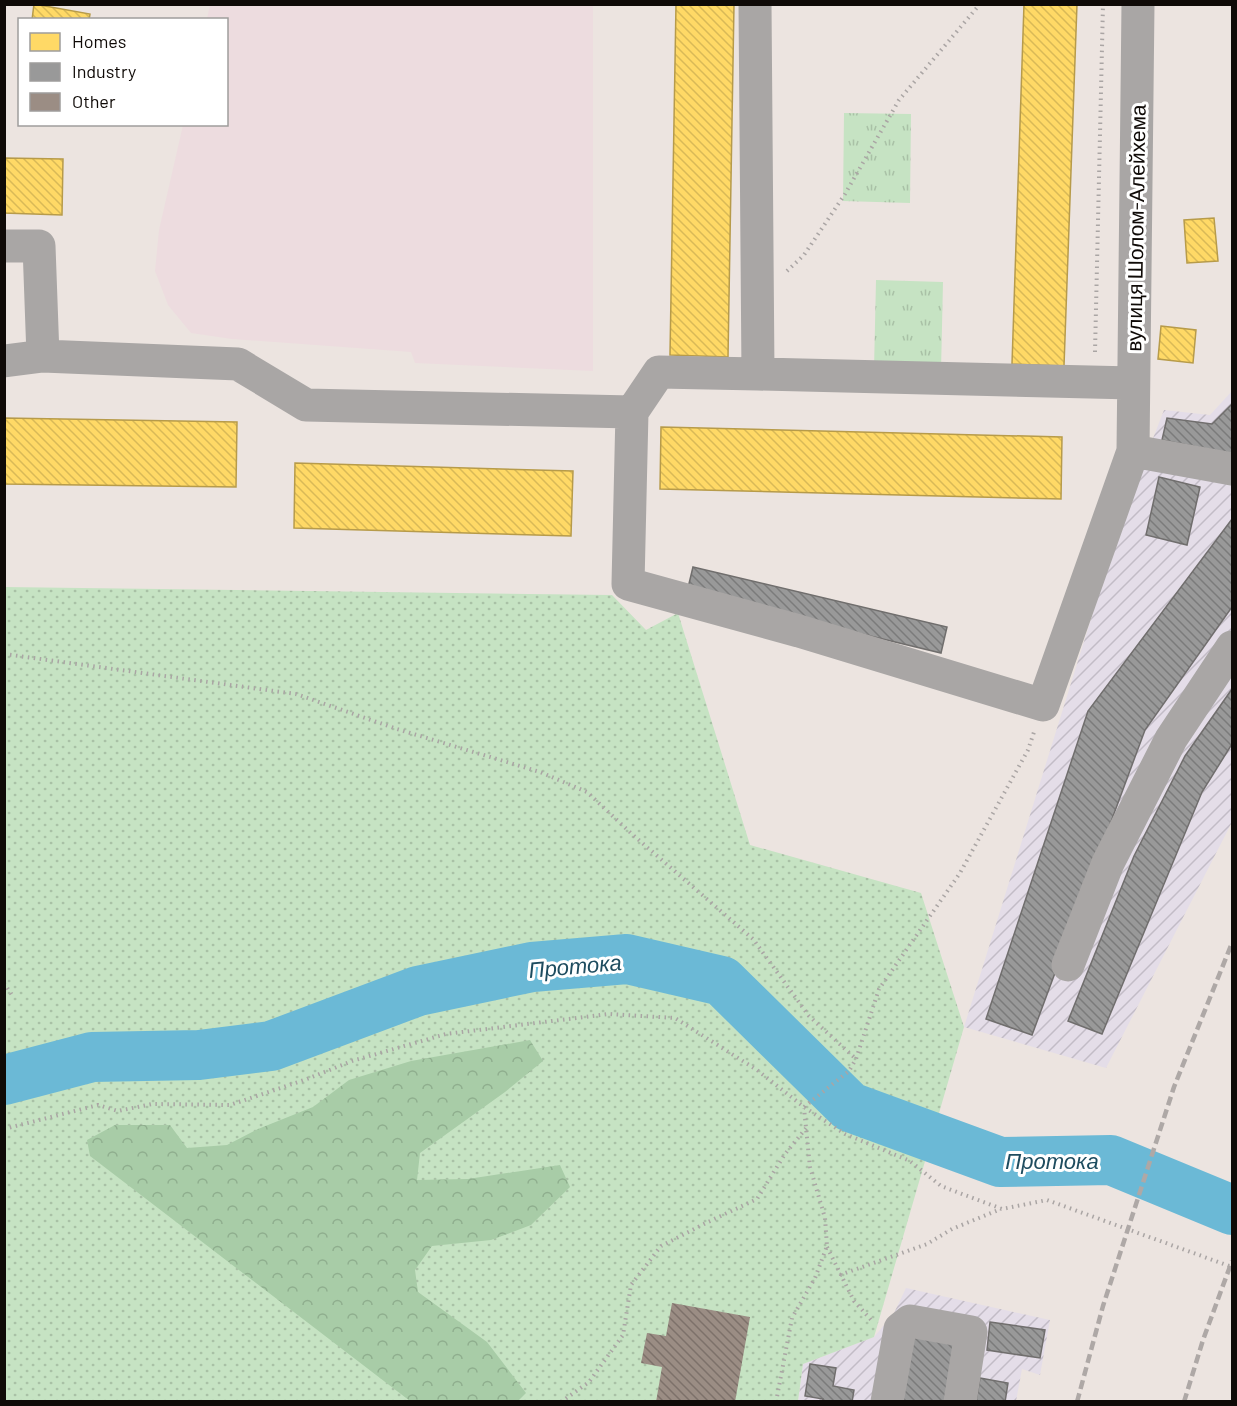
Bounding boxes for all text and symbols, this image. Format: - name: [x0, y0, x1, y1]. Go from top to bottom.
- legend: [18, 18, 228, 126]
- text: Homes: [72, 30, 126, 52]
- text: Industry: [72, 60, 136, 82]
- text: Other: [72, 90, 116, 112]
- street label: вулиця Шолом-Алейхема: [1120, 104, 1150, 352]
- water label: Протока: [527, 948, 623, 983]
- water label: Протока: [1005, 1147, 1099, 1174]

